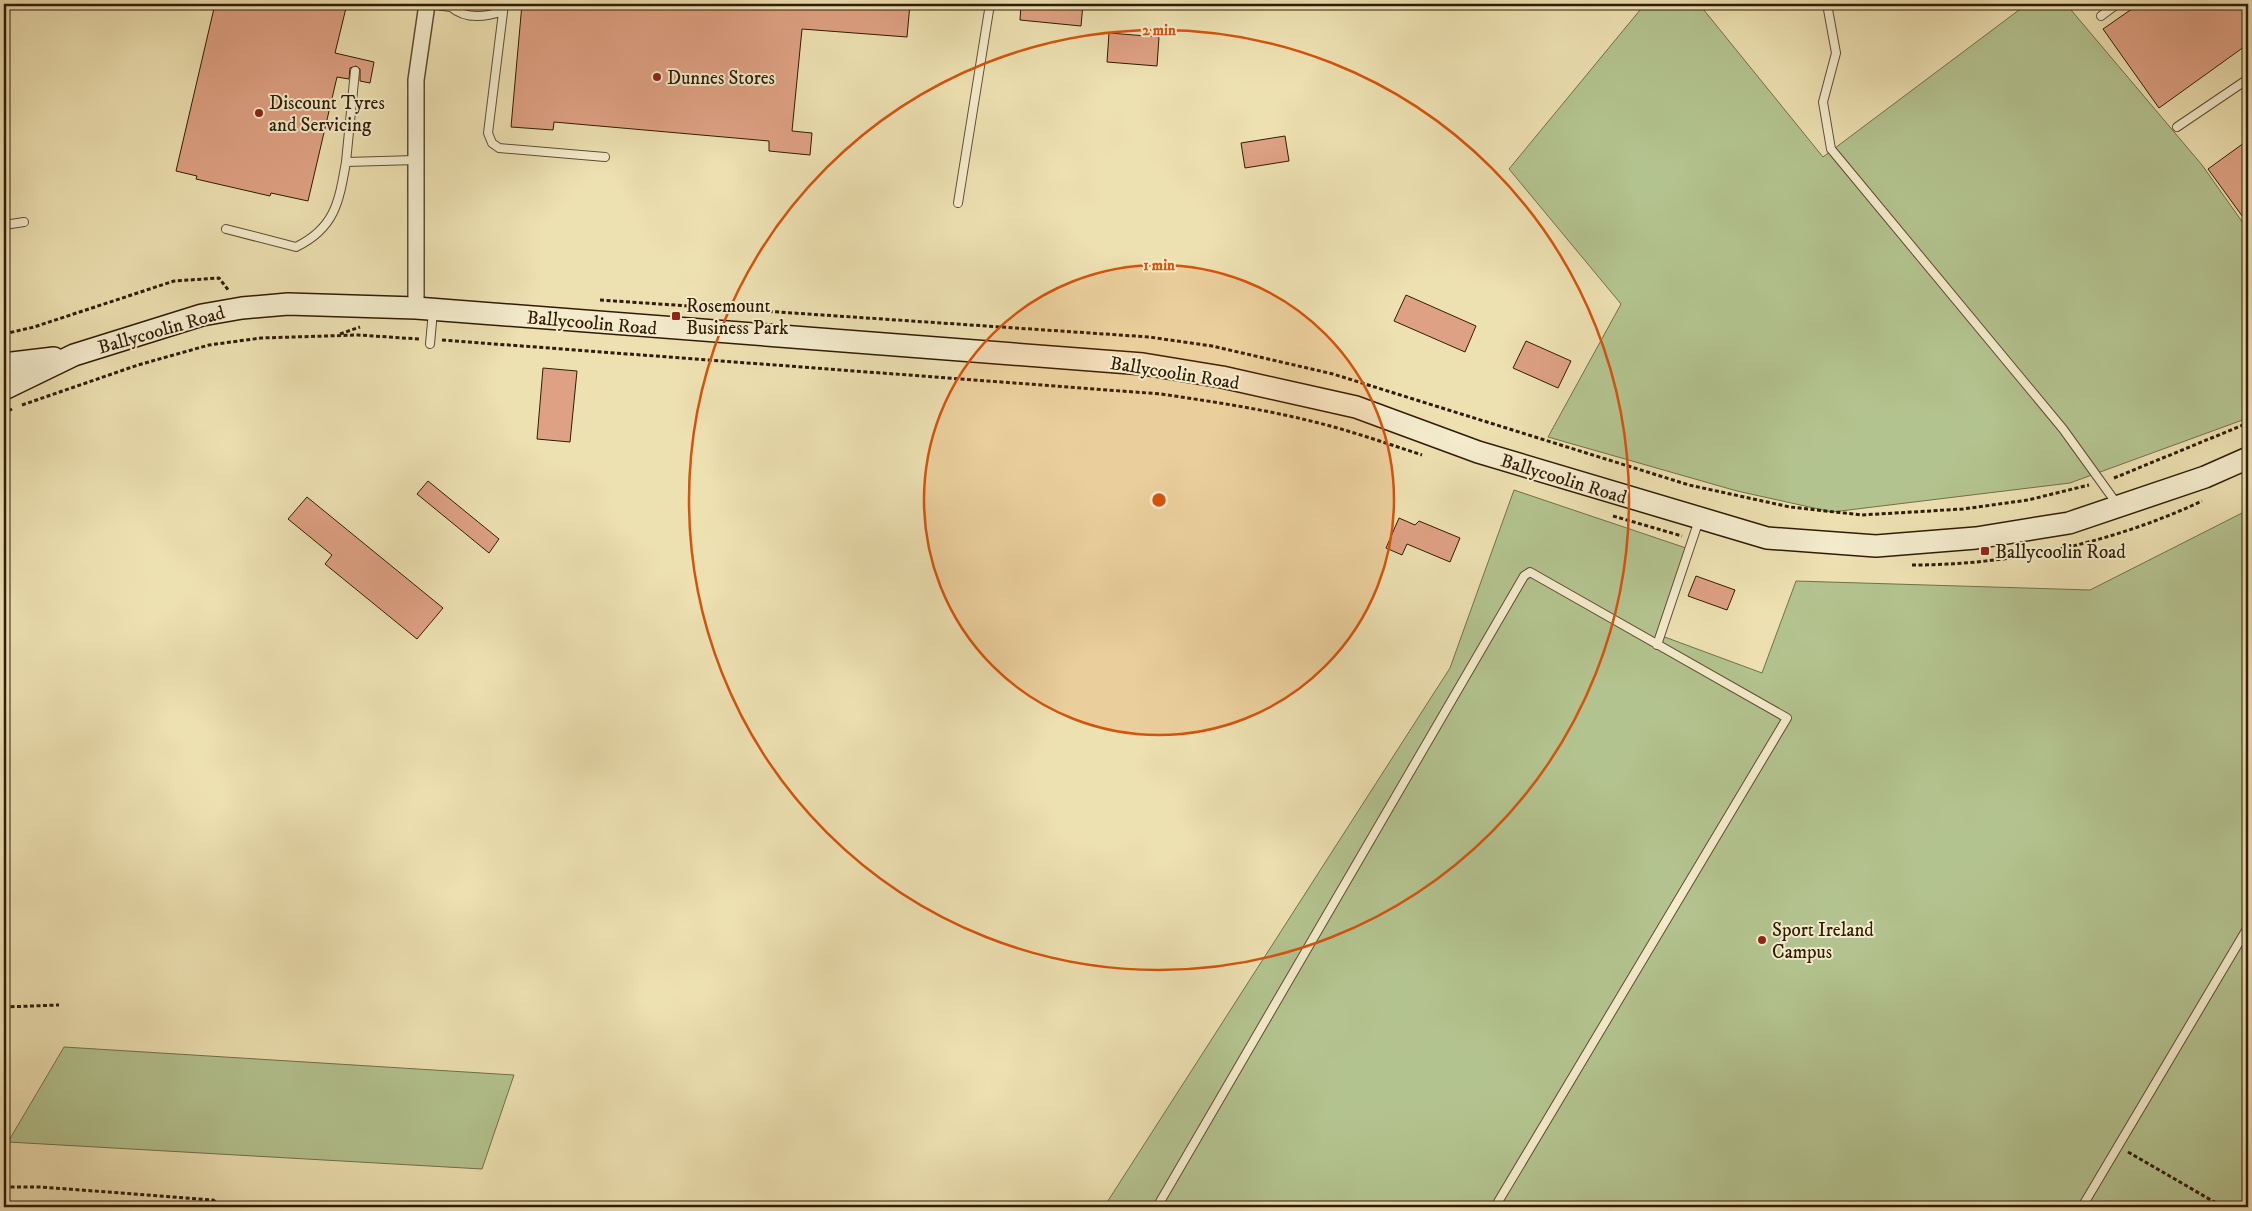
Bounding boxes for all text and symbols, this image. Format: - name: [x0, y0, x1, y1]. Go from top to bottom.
- text: 2 min: [1142, 21, 1176, 40]
- place label: Dunnes Stores: [667, 67, 775, 90]
- marker: Dunnes Stores: [651, 71, 663, 83]
- place label: Discount Tyres and Servicing: [269, 92, 385, 137]
- marker: Discount Tyres and Servicing: [253, 107, 265, 119]
- text: 1 min: [1143, 256, 1175, 275]
- place label: Rosemount Business Park: [686, 295, 789, 340]
- street label: Ballycoolin Road: [95, 301, 228, 360]
- street label: Ballycoolin Road: [526, 306, 658, 341]
- marker: Rosemount Business Park: [670, 310, 682, 322]
- street label: Ballycoolin Road: [1108, 352, 1242, 395]
- street label: Ballycoolin Road: [1498, 449, 1630, 510]
- centre of rings: [1150, 491, 1168, 509]
- place label: Ballycoolin Road: [1995, 541, 2126, 564]
- marker: Ballycoolin Road: [1979, 545, 1991, 557]
- place label: Sport Ireland Campus: [1772, 919, 1874, 964]
- marker: Sport Ireland Campus: [1756, 934, 1768, 946]

